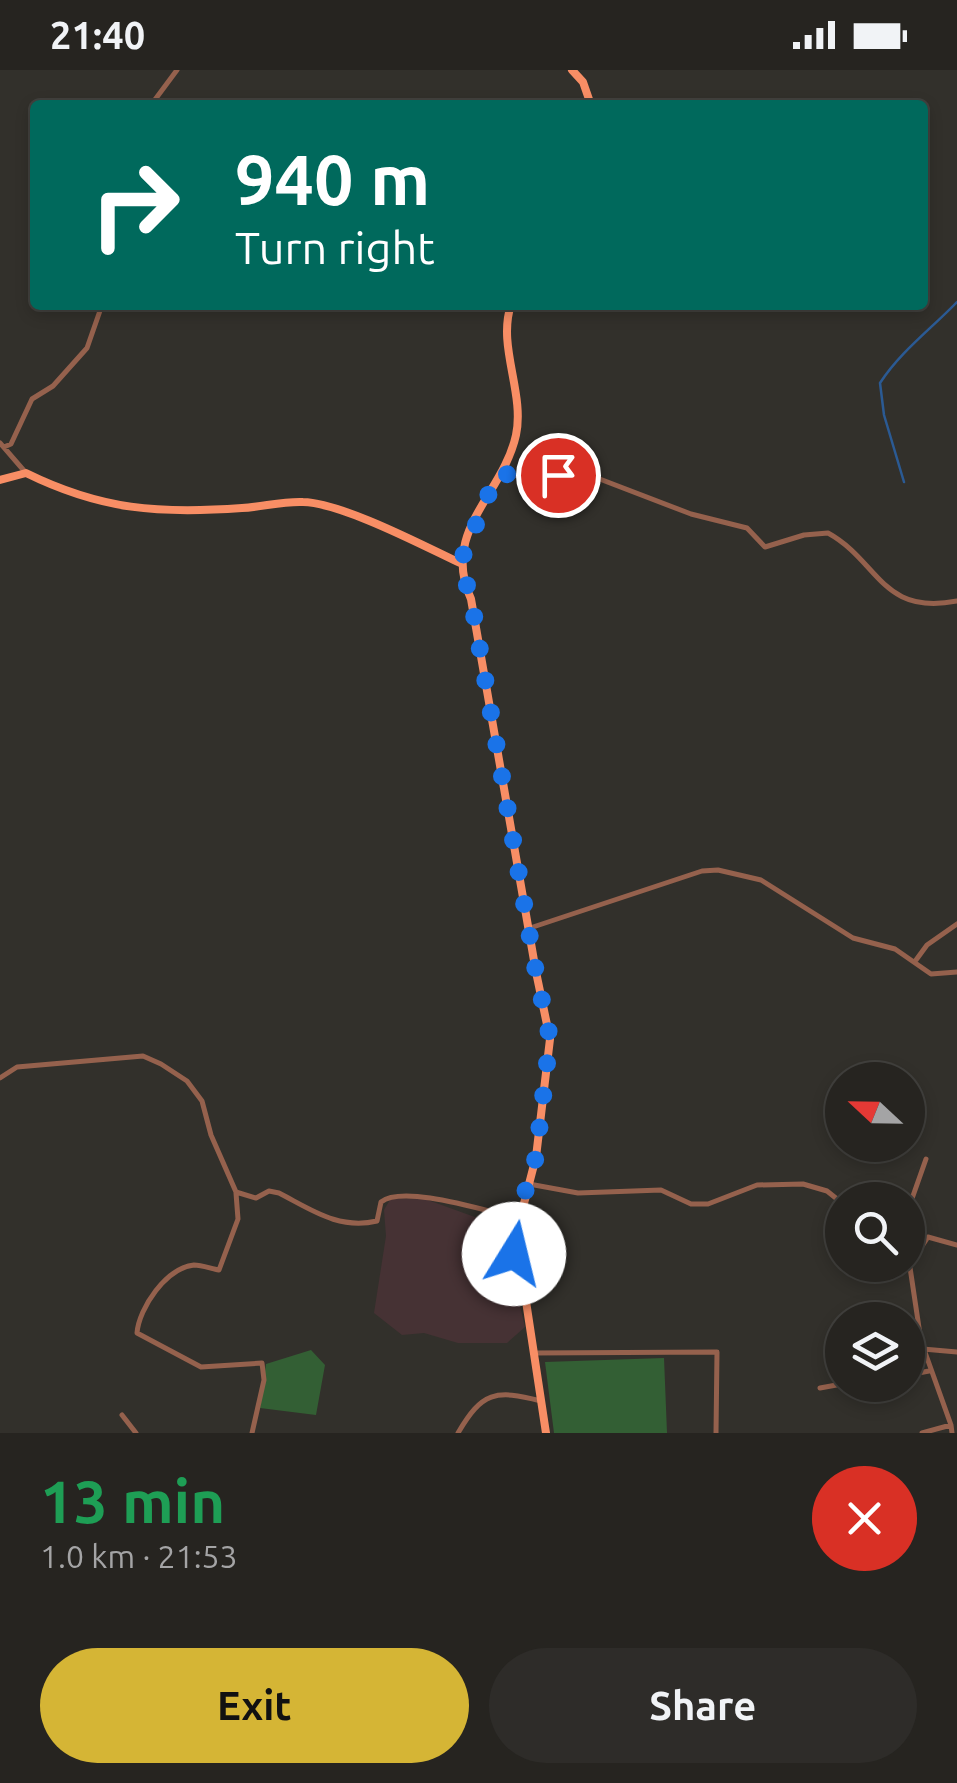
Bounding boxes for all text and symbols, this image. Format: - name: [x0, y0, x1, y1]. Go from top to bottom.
- text: 21:40: [50, 14, 145, 56]
- icon: right: [70, 140, 200, 270]
- text: 940 m: [235, 140, 430, 218]
- text: Turn right: [235, 222, 435, 273]
- pin: [516, 433, 601, 518]
- icon: arrive: [531, 448, 586, 503]
- north arrow: [825, 1062, 925, 1162]
- map controls: [825, 1062, 925, 1402]
- button: search: [825, 1182, 925, 1282]
- position arrow: [462, 1202, 566, 1306]
- button: layers: [825, 1302, 925, 1402]
- button: close: [812, 1466, 917, 1571]
- text: 13 min: [40, 1467, 225, 1534]
- text: 1.0 km · 21:53: [40, 1538, 238, 1574]
- button: Exit: [40, 1648, 469, 1763]
- button: Share: [489, 1648, 917, 1763]

